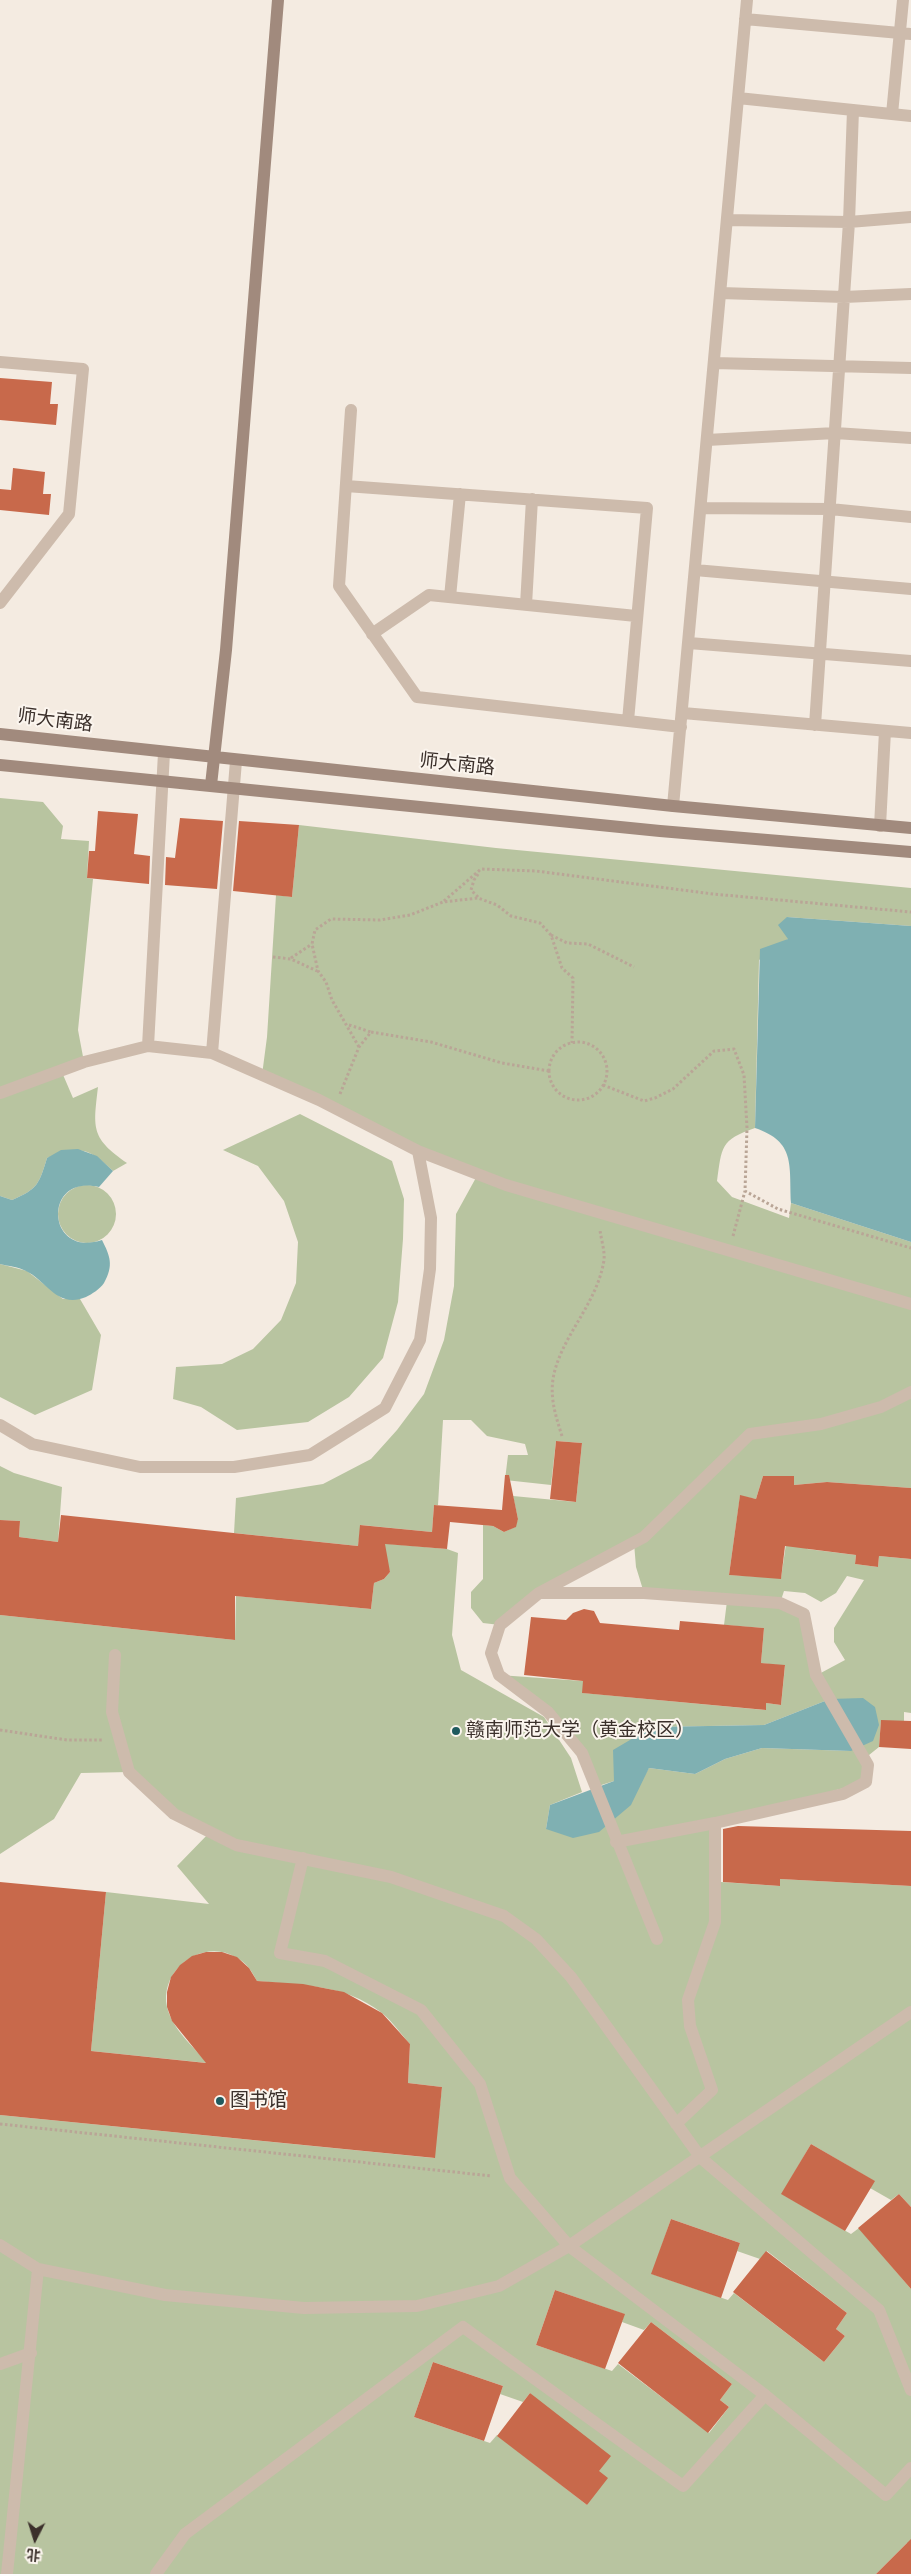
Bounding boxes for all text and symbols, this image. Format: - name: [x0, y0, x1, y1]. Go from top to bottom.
- street label: 师大南路: [16, 705, 94, 737]
- street label: 师大南路: [418, 750, 496, 780]
- place label: 赣南师范大学（黄金校区）: [466, 1720, 694, 1742]
- marker: 赣南师范大学（黄金校区）: [450, 1725, 462, 1737]
- place label: 图书馆: [230, 2090, 287, 2112]
- marker: 图书馆: [214, 2095, 226, 2107]
- north arrow: [10, 2514, 60, 2564]
- text: 北: [26, 2545, 41, 2564]

